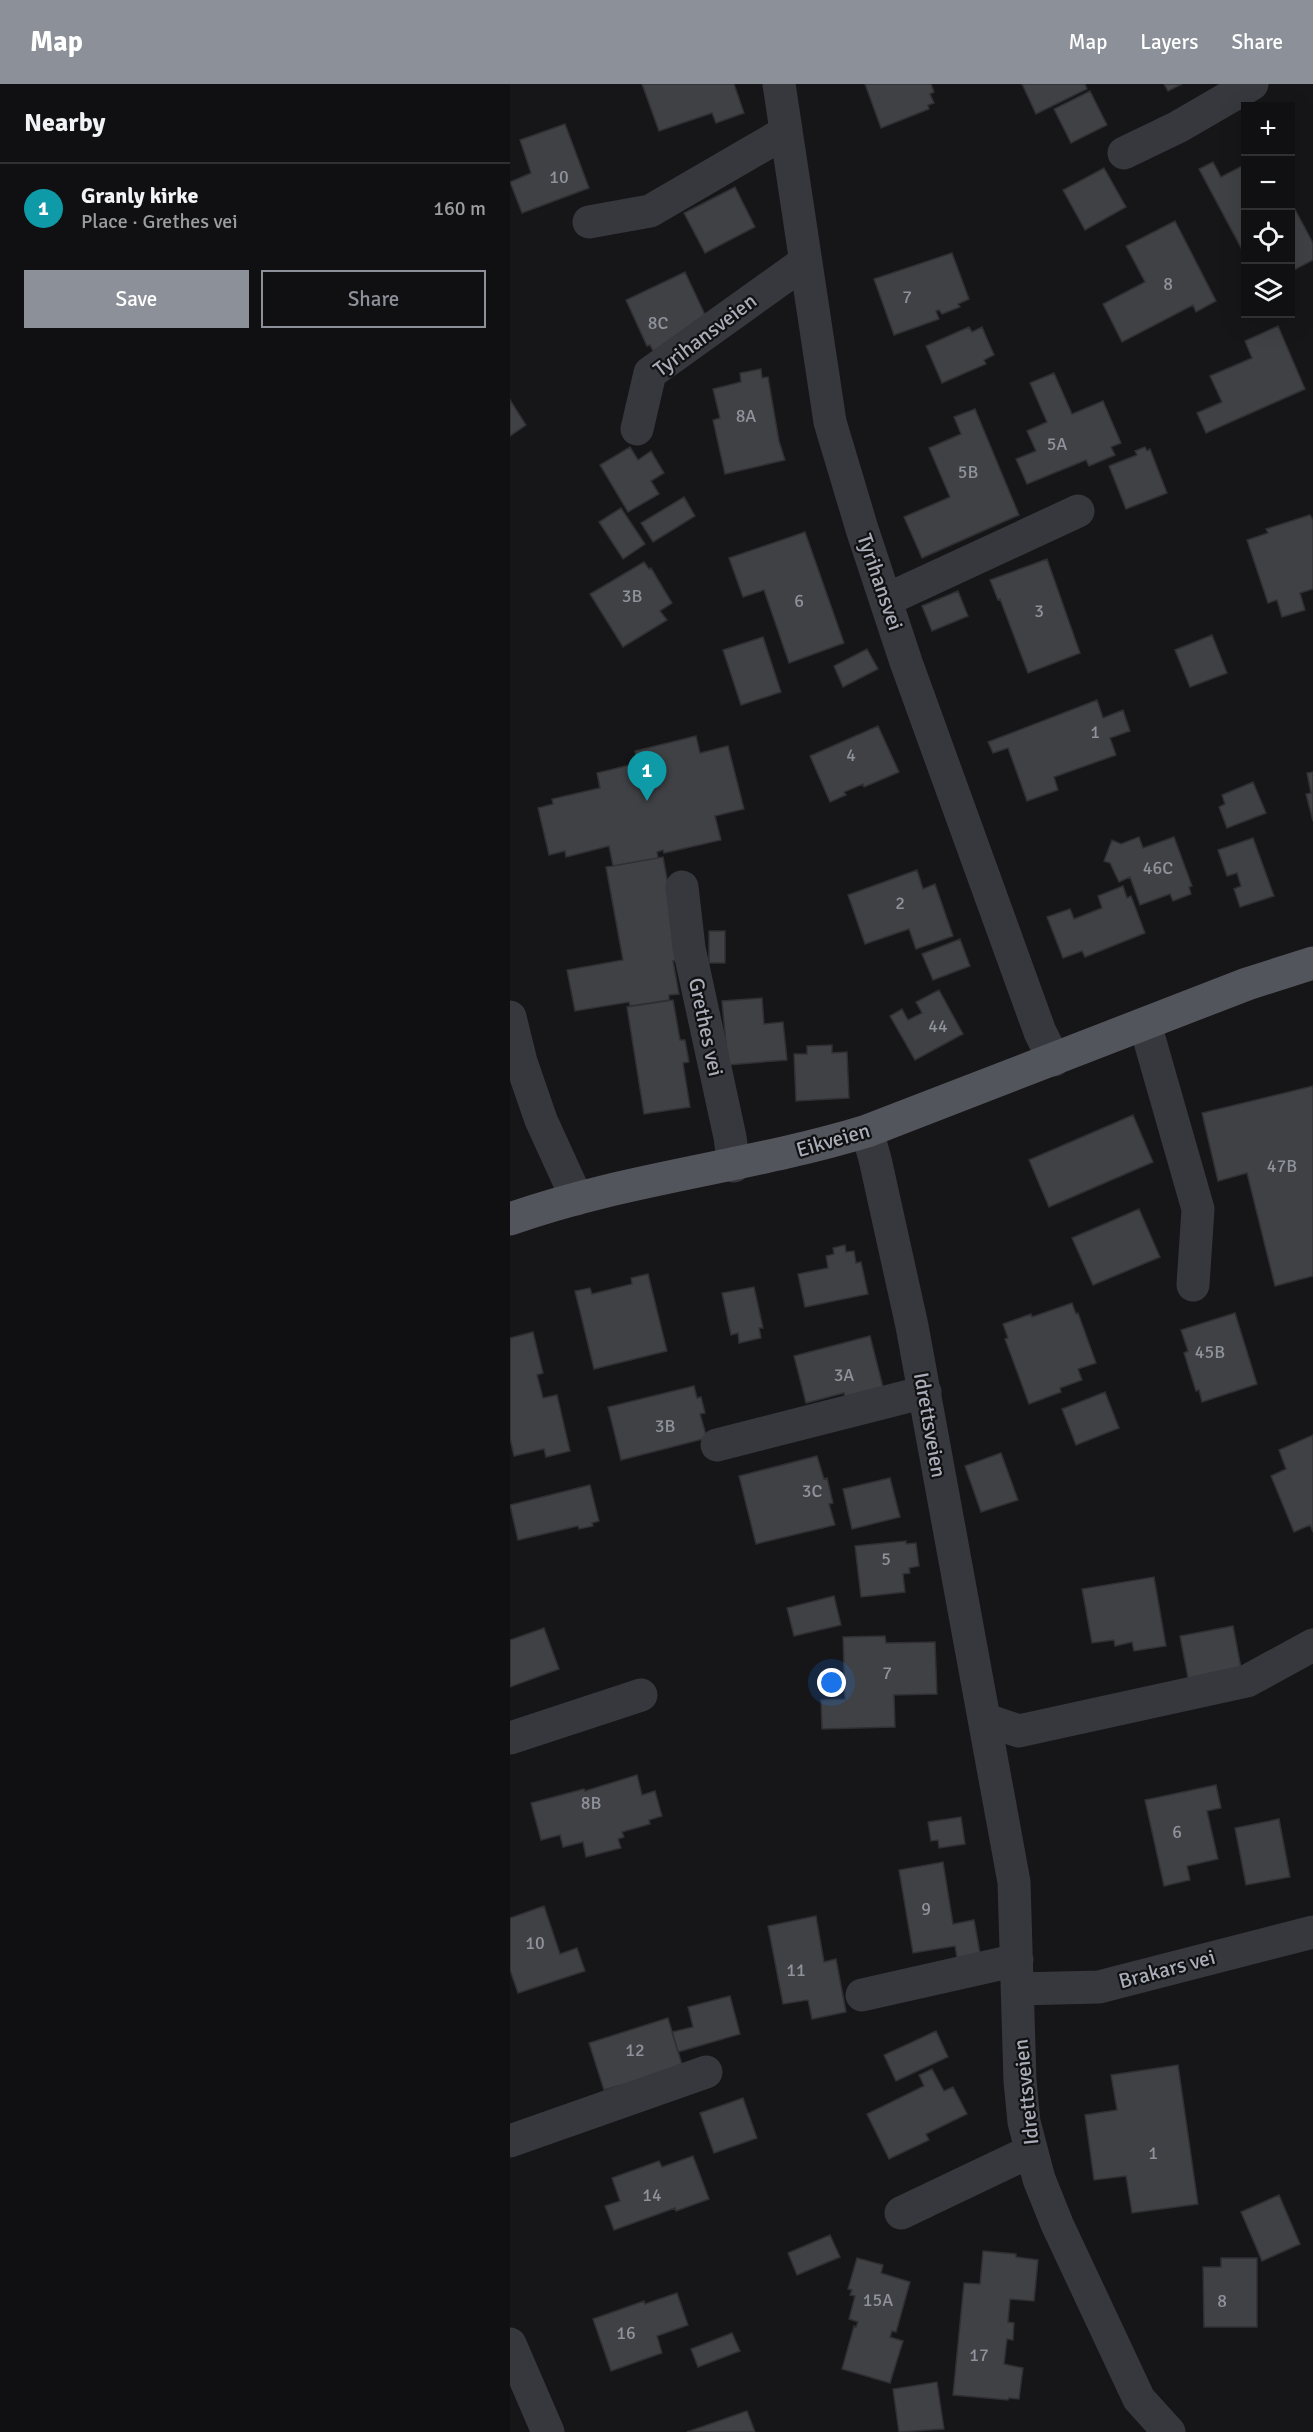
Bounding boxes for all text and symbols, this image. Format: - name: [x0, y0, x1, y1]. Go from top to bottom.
- text: Map: [30, 25, 83, 59]
- text: Map: [1069, 29, 1107, 55]
- text: Layers: [1140, 29, 1198, 55]
- text: Share: [1231, 29, 1283, 55]
- map controls: [1241, 102, 1295, 318]
- button: +: [1241, 102, 1295, 156]
- text: Nearby: [24, 107, 105, 139]
- button: −: [1241, 156, 1295, 210]
- house number: 10: [549, 166, 569, 188]
- text: Granly kirke: [81, 182, 198, 209]
- text: 1: [38, 196, 49, 221]
- text: 160 m: [433, 196, 486, 221]
- text: Place · Grethes vei: [81, 209, 238, 234]
- button: locate: [1241, 210, 1295, 264]
- button: layers: [1241, 264, 1295, 318]
- button: Save: [24, 270, 249, 328]
- button: Share: [261, 270, 486, 328]
- house number: 8: [1163, 273, 1173, 295]
- house number: 7: [902, 286, 912, 308]
- street label: Tyrihansveien: [648, 288, 762, 382]
- house number: 8C: [648, 312, 668, 334]
- house number: 8A: [736, 405, 756, 427]
- house number: 5A: [1047, 433, 1067, 455]
- house number: 5B: [958, 461, 978, 483]
- street label: Tyrihansvei: [851, 530, 909, 634]
- house number: 3B: [622, 585, 642, 607]
- house number: 6: [794, 590, 804, 612]
- house number: 3: [1034, 600, 1044, 622]
- house number: 1: [1090, 721, 1100, 743]
- house number: 4: [846, 744, 856, 766]
- pin: 1: [628, 752, 666, 801]
- house number: 46C: [1143, 857, 1173, 879]
- house number: 2: [895, 892, 905, 914]
- street label: Grethes vei: [683, 975, 729, 1079]
- house number: 44: [928, 1015, 948, 1037]
- street label: Eikveien: [793, 1117, 873, 1163]
- house number: 47B: [1267, 1155, 1297, 1177]
- house number: 45B: [1195, 1341, 1225, 1363]
- house number: 3A: [834, 1364, 854, 1386]
- street label: Idrettsveien: [908, 1370, 952, 1480]
- house number: 3B: [655, 1415, 675, 1437]
- house number: 3C: [802, 1480, 822, 1502]
- house number: 5: [881, 1548, 891, 1570]
- house number: 7: [882, 1662, 892, 1684]
- your location: [817, 1668, 846, 1697]
- house number: 8B: [581, 1792, 601, 1814]
- house number: 6: [1172, 1821, 1182, 1843]
- house number: 9: [921, 1898, 931, 1920]
- house number: 10: [525, 1932, 545, 1954]
- street label: Brakars vei: [1116, 1944, 1218, 1994]
- house number: 11: [786, 1959, 806, 1981]
- street label: Idrettsveien: [1008, 2038, 1044, 2146]
- house number: 12: [625, 2039, 645, 2061]
- house number: 1: [1148, 2142, 1158, 2164]
- house number: 14: [642, 2184, 662, 2206]
- house number: 15A: [863, 2289, 893, 2311]
- house number: 8: [1217, 2290, 1227, 2312]
- house number: 16: [616, 2322, 636, 2344]
- house number: 17: [969, 2344, 989, 2366]

